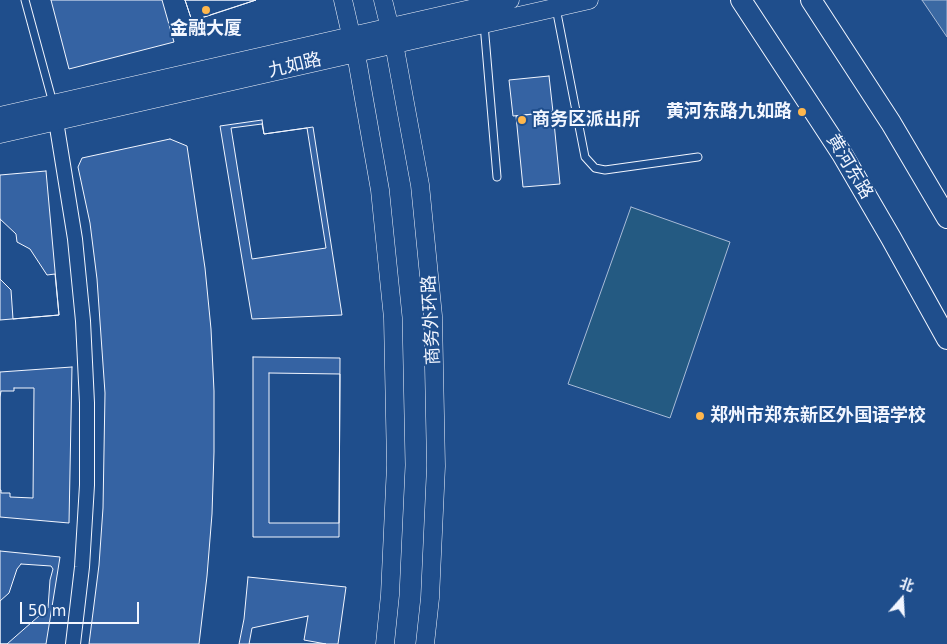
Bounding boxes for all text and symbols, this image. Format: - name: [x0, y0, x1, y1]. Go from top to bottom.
- marker: 金融大厦: [200, 4, 212, 16]
- place label: 金融大厦: [170, 18, 242, 40]
- street label: 九如路: [266, 49, 324, 83]
- place label: 黄河东路九如路: [666, 101, 792, 123]
- marker: 黄河东路九如路: [796, 106, 808, 118]
- place label: 商务区派出所: [532, 109, 640, 131]
- marker: 商务区派出所: [516, 114, 528, 126]
- street label: 黄河东路: [821, 131, 877, 203]
- street label: 商务外环路: [419, 274, 445, 366]
- place label: 郑州市郑东新区外国语学校: [710, 405, 926, 427]
- marker: 郑州市郑东新区外国语学校: [694, 410, 706, 422]
- north arrow: [877, 574, 927, 624]
- text: 北: [898, 575, 916, 595]
- scale bar: [22, 592, 141, 624]
- text: 50 m: [28, 602, 66, 620]

